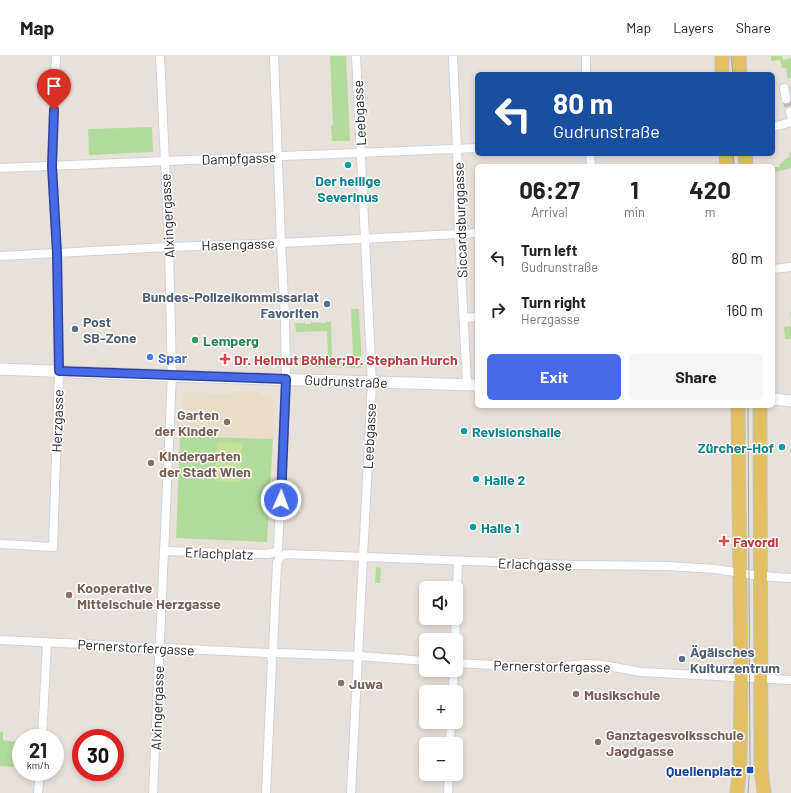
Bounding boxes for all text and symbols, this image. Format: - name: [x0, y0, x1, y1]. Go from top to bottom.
- text: Map: [20, 16, 54, 39]
- text: Map: [626, 19, 651, 36]
- text: Layers: [673, 19, 714, 36]
- text: Share: [736, 19, 771, 36]
- pin: [37, 69, 71, 110]
- icon: arrive: [43, 75, 65, 97]
- street label: Leebgasse: [349, 80, 369, 146]
- text: 80 m: [553, 86, 613, 120]
- icon: left: [487, 88, 539, 140]
- text: Gudrunstraße: [553, 120, 660, 142]
- street label: Dampfgasse: [201, 148, 277, 168]
- marker: Der heilige Severinus: [343, 160, 353, 170]
- street label: Siccardsburggasse: [449, 162, 471, 278]
- place label: Der heilige Severinus: [315, 172, 381, 205]
- street label: Alxingergasse: [156, 173, 178, 259]
- text: 06:27: [519, 175, 580, 204]
- text: 1: [630, 175, 639, 204]
- text: 420: [689, 175, 731, 204]
- text: Arrival: [531, 204, 568, 220]
- text: min: [624, 204, 645, 220]
- text: m: [705, 204, 715, 220]
- street label: Hasengasse: [201, 234, 275, 254]
- text: Turn left: [521, 241, 577, 259]
- icon: left: [487, 247, 509, 269]
- text: 80 m: [731, 249, 763, 267]
- text: Gudrunstraße: [521, 259, 598, 275]
- place label: Bundes-Polizeikommissariat Favoriten: [142, 288, 319, 321]
- text: Turn right: [521, 293, 586, 311]
- marker: Bundes-Polizeikommissariat Favoriten: [322, 299, 332, 309]
- icon: right: [487, 299, 509, 321]
- text: 160 m: [726, 301, 763, 319]
- text: Herzgasse: [521, 311, 580, 327]
- place label: Post SB-Zone: [83, 313, 137, 346]
- marker: Post SB-Zone: [70, 324, 80, 334]
- place label: Lemperg: [203, 332, 259, 349]
- marker: Lemperg: [190, 335, 200, 345]
- place label: Spar: [158, 349, 188, 366]
- place label: Dr. Helmut Böhler;Dr. Stephan Hurch: [234, 351, 458, 368]
- marker: Spar: [145, 352, 155, 362]
- marker: Dr. Helmut Böhler;Dr. Stephan Hurch: [219, 353, 231, 365]
- button: Exit: [487, 354, 621, 400]
- button: Share: [629, 354, 763, 400]
- street label: Gudrunstraße: [304, 371, 388, 391]
- street label: Herzgasse: [47, 389, 67, 453]
- street label: Leebgasse: [359, 403, 379, 469]
- place label: Garten der Kinder: [154, 406, 220, 439]
- marker: Garten der Kinder: [222, 417, 232, 427]
- place label: Revisionshalle: [472, 423, 562, 440]
- marker: Revisionshalle: [459, 426, 469, 436]
- place label: Zürcher-Hof: [698, 439, 774, 456]
- marker: Zürcher-Hof: [777, 442, 787, 452]
- place label: Kindergarten der Stadt Wien: [159, 447, 251, 480]
- marker: Kindergarten der Stadt Wien: [146, 458, 156, 468]
- place label: Halle 2: [484, 471, 525, 488]
- marker: Halle 2: [471, 474, 481, 484]
- position arrow: [260, 479, 302, 521]
- place label: Halle 1: [481, 519, 519, 536]
- marker: Halle 1: [468, 522, 478, 532]
- place label: Favordi: [733, 533, 779, 550]
- marker: Favordi: [718, 535, 730, 547]
- street label: Erlachplatz: [185, 543, 253, 563]
- street label: Erlachgasse: [498, 554, 572, 574]
- place label: Kooperative Mittelschule Herzgasse: [77, 579, 221, 612]
- map controls: [419, 581, 463, 781]
- button: sound: [419, 581, 463, 625]
- marker: Kooperative Mittelschule Herzgasse: [64, 590, 74, 600]
- button: search: [419, 633, 463, 677]
- street label: Pernerstorfergasse: [77, 635, 195, 659]
- place label: Ägäisches Kulturzentrum: [690, 643, 780, 676]
- marker: Ägäisches Kulturzentrum: [677, 654, 687, 664]
- street label: Pernerstorfergasse: [493, 656, 611, 676]
- street label: Alxingergasse: [147, 665, 167, 751]
- place label: Juwa: [349, 675, 383, 692]
- marker: Juwa: [336, 678, 346, 688]
- button: +: [419, 685, 463, 729]
- place label: Musikschule: [584, 686, 661, 703]
- marker: Musikschule: [571, 689, 581, 699]
- place label: Ganztagesvolksschule Jagdgasse: [606, 726, 744, 759]
- speed limit sign: 30: [72, 729, 124, 781]
- button: −: [419, 737, 463, 781]
- marker: Ganztagesvolksschule Jagdgasse: [593, 737, 603, 747]
- text: 21: [29, 738, 47, 762]
- text: km/h: [27, 759, 49, 771]
- place label: Quellenplatz: [666, 762, 743, 779]
- marker: Quellenplatz: [745, 765, 755, 775]

